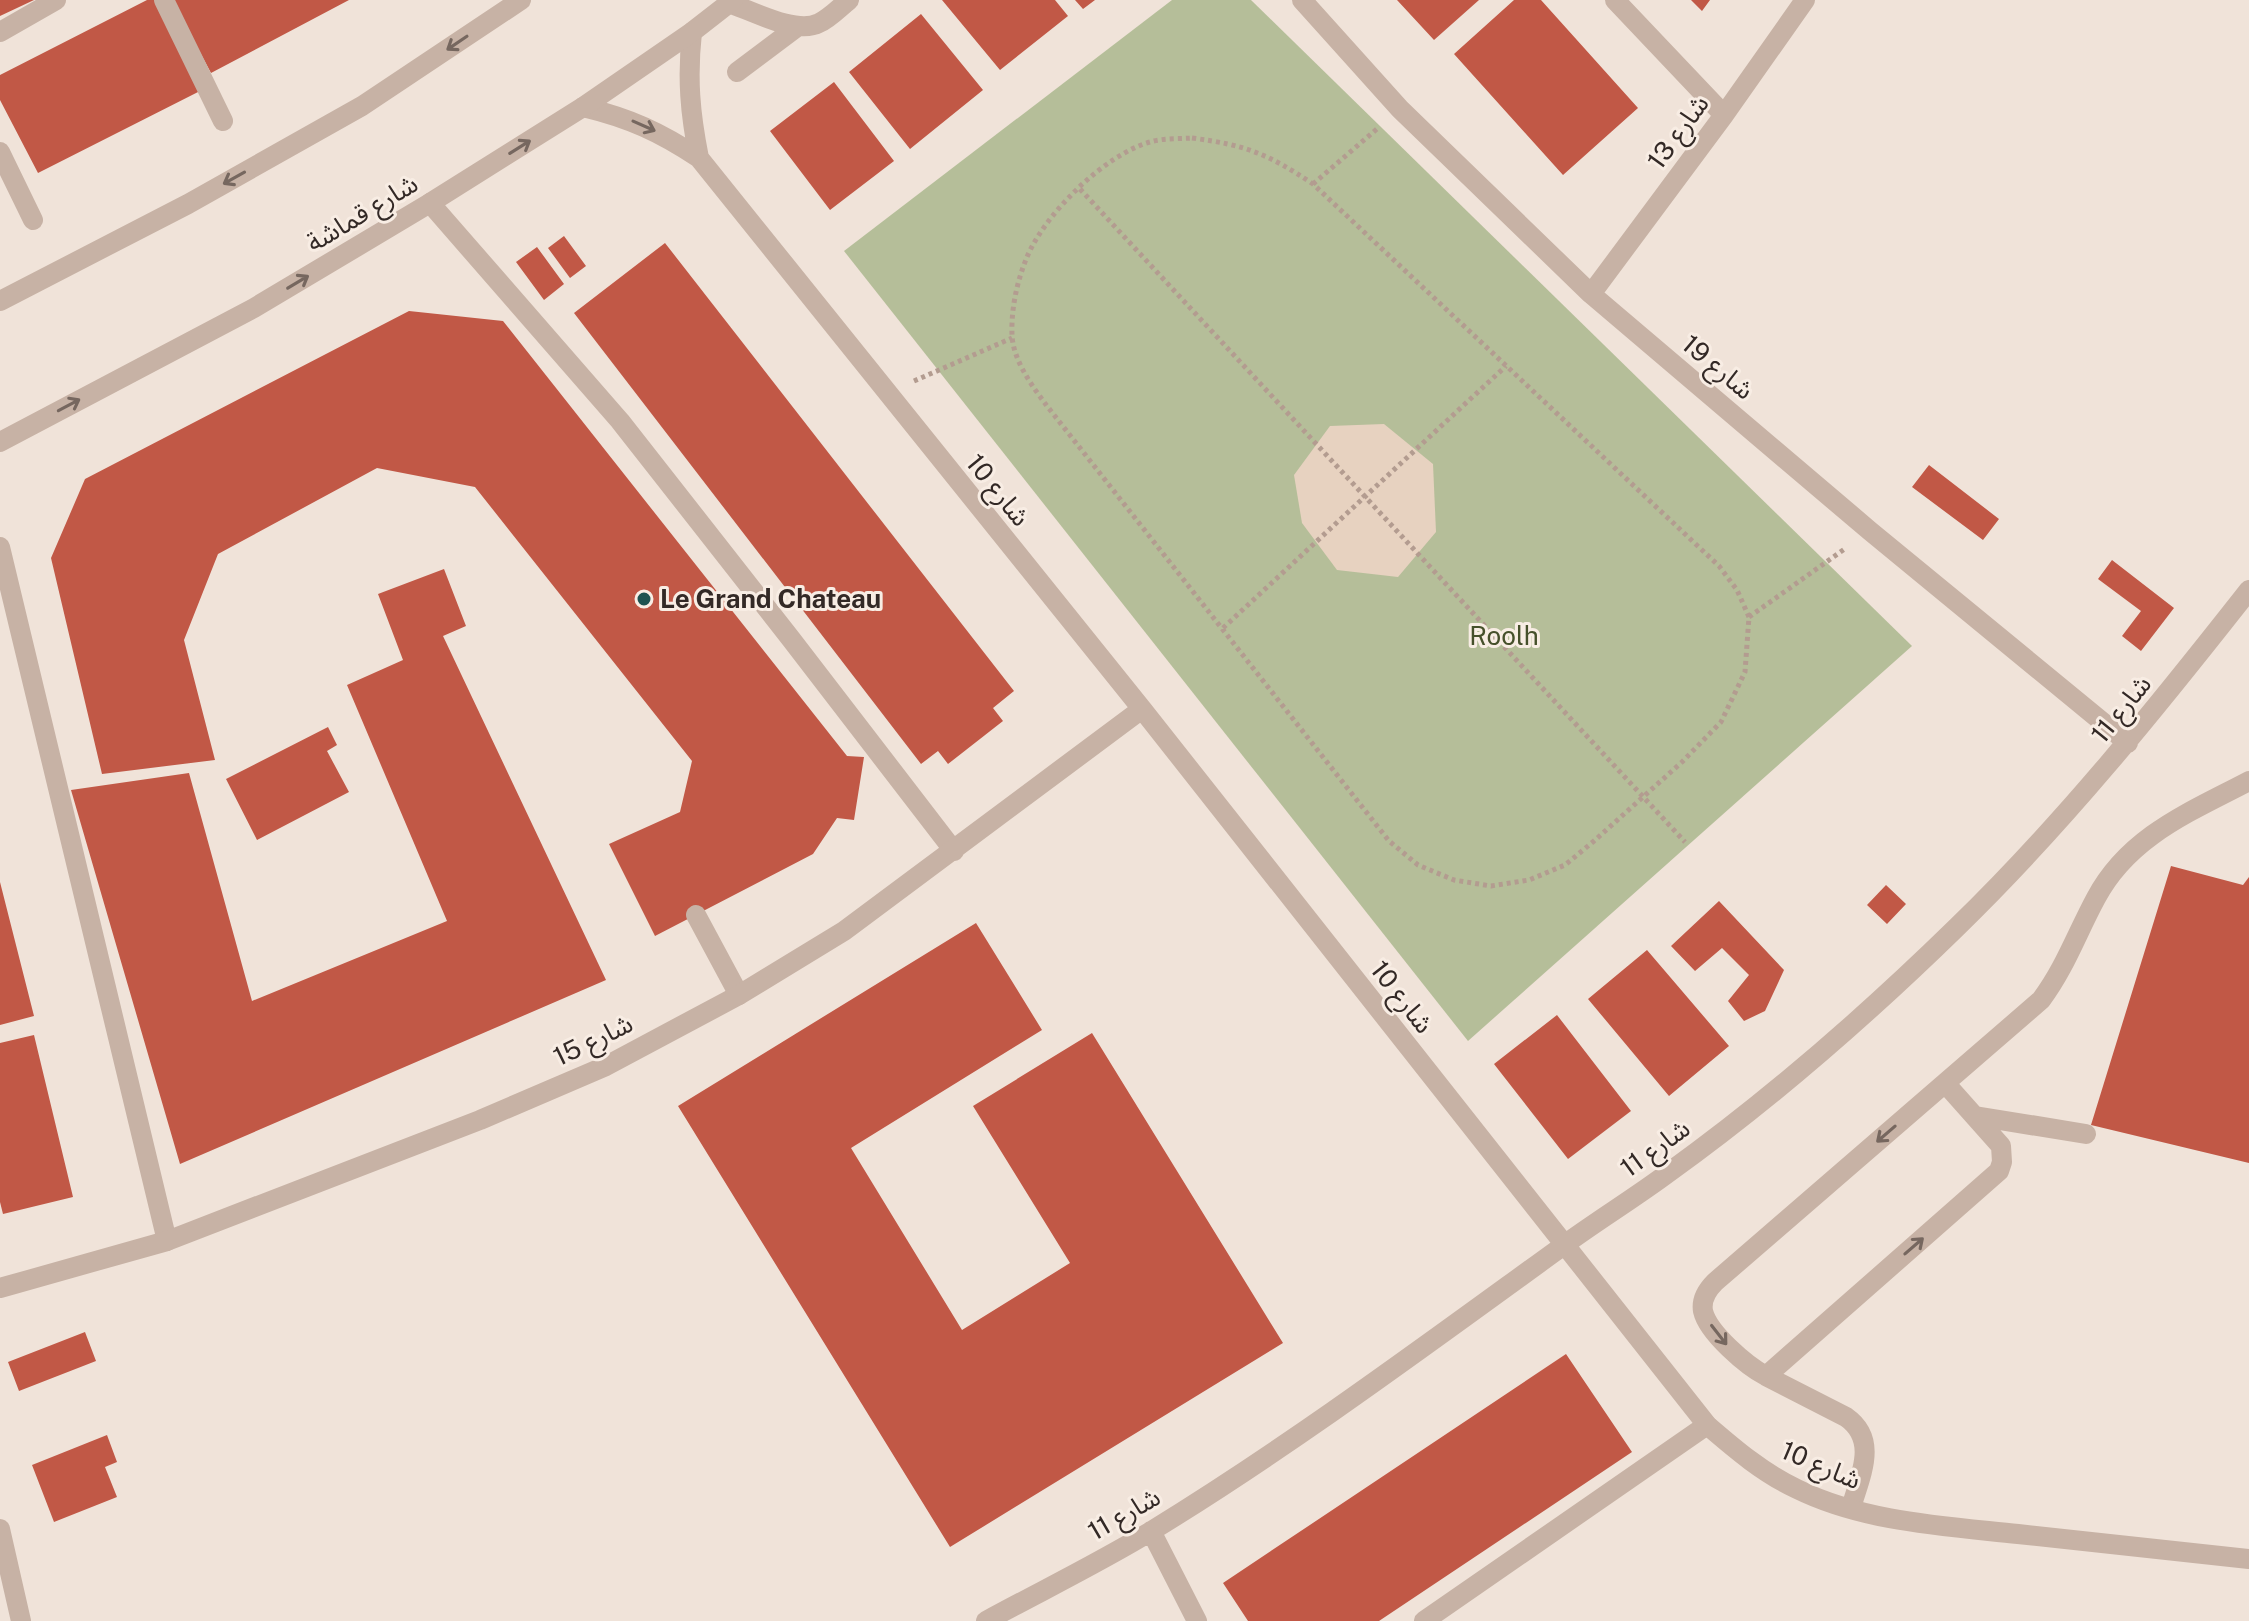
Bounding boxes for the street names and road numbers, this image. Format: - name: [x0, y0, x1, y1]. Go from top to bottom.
- street label: شارع 13: [1640, 89, 1718, 177]
- street label: شارع قماشة: [301, 167, 425, 261]
- street label: شارع 19: [1674, 328, 1760, 408]
- street label: شارع 10: [957, 447, 1037, 534]
- street label: شارع 11: [2084, 669, 2160, 751]
- street label: شارع 10: [1361, 954, 1440, 1042]
- street label: شارع 15: [548, 1007, 639, 1076]
- street label: شارع 11: [1614, 1112, 1698, 1186]
- street label: شارع 10: [1775, 1434, 1866, 1499]
- street label: شارع 11: [1082, 1481, 1167, 1550]

